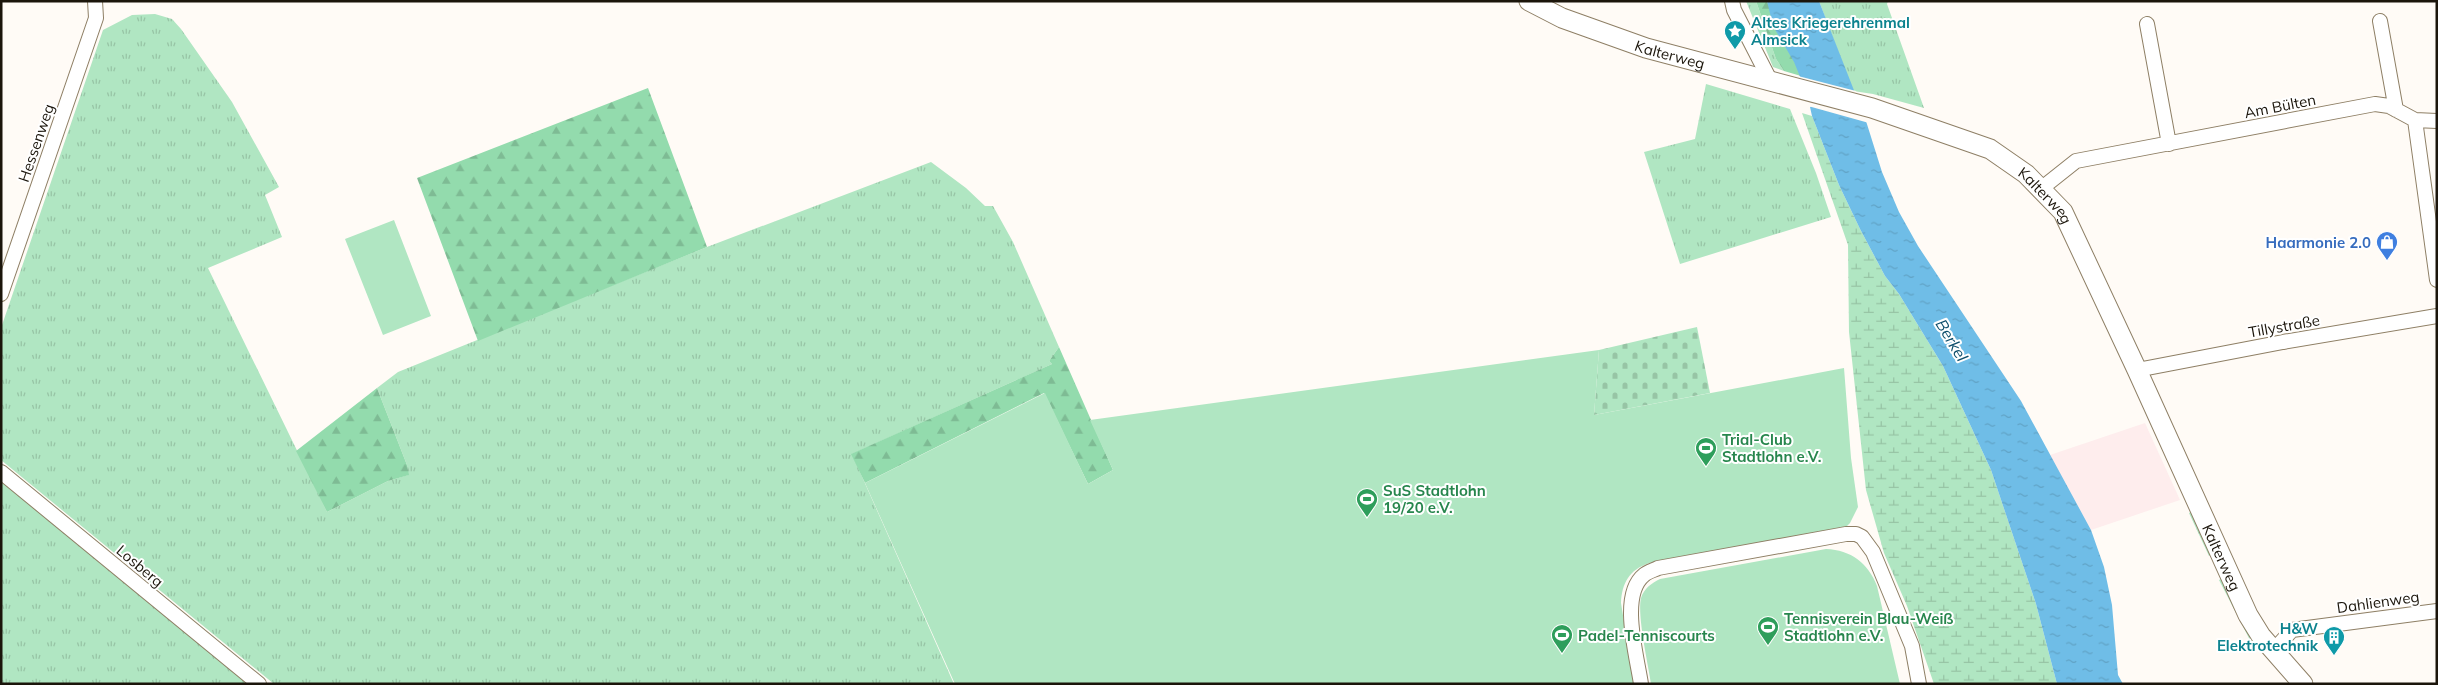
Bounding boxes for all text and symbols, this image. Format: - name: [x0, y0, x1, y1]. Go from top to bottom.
- place label: Altes Kriegerehrenmal Almsick: [1751, 13, 1910, 49]
- place icon: Altes Kriegerehrenmal Almsick: [1723, 19, 1747, 50]
- street label: Kalterweg: [1632, 35, 1707, 73]
- street label: Am Bülten: [2243, 90, 2317, 122]
- street label: Hessenweg: [14, 101, 58, 185]
- street label: Kalterweg: [2015, 162, 2077, 227]
- shop icon: Haarmonie 2.0: [2375, 230, 2399, 261]
- place label: Haarmonie 2.0: [2266, 233, 2371, 252]
- street label: Tillystraße: [2247, 310, 2321, 342]
- water label: Berkel: [1932, 315, 1972, 365]
- place label: Trial-Club Stadtlohn e.V.: [1722, 430, 1821, 466]
- sports icon: Trial-Club Stadtlohn e.V.: [1694, 436, 1718, 467]
- place label: SuS Stadtlohn 19/20 e.V.: [1383, 481, 1486, 517]
- sports icon: SuS Stadtlohn 19/20 e.V.: [1355, 487, 1379, 518]
- street label: Kalterweg: [2198, 521, 2245, 594]
- street label: Losberg: [113, 541, 167, 591]
- street label: Dahlienweg: [2336, 587, 2420, 617]
- place label: Tennisverein Blau-Weiß Stadtlohn e.V.: [1784, 609, 1953, 645]
- sports icon: Tennisverein Blau-Weiß Stadtlohn e.V.: [1756, 615, 1780, 646]
- place label: H&W Elektrotechnik: [2217, 619, 2319, 655]
- sports icon: Padel-Tenniscourts: [1550, 623, 1574, 654]
- building icon: H&W Elektrotechnik: [2322, 625, 2346, 656]
- place label: Padel-Tenniscourts: [1578, 626, 1715, 645]

